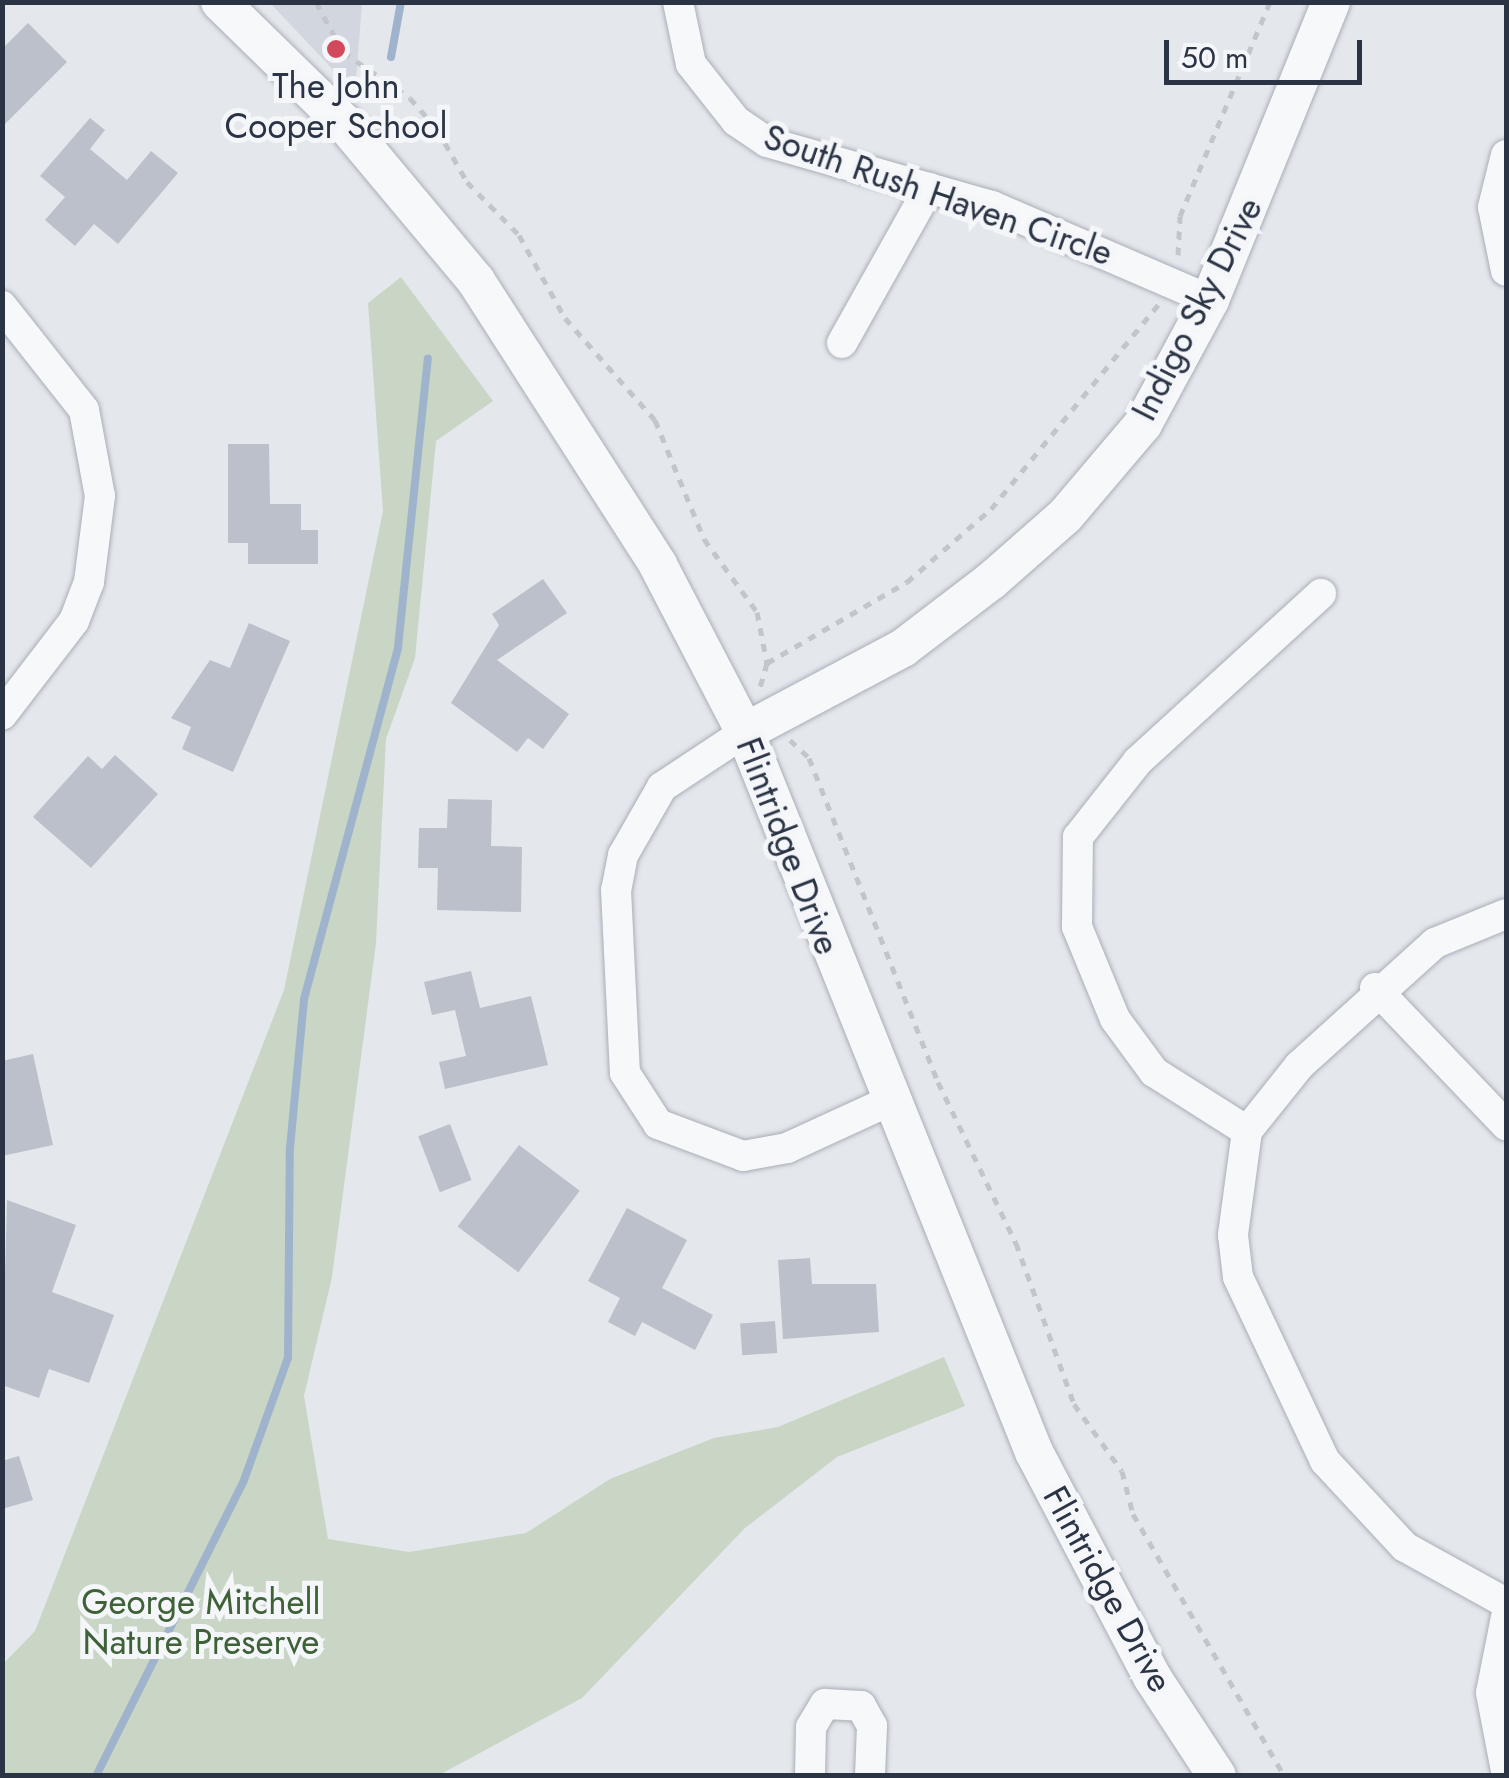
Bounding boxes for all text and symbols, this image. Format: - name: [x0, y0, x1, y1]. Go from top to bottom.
- scale bar: [1169, 20, 1366, 82]
- text: 50 m: [1181, 36, 1248, 79]
- marker: The John Cooper School: [325, 38, 347, 60]
- place label: The John Cooper School: [224, 65, 448, 147]
- street label: South Rush Haven Circle: [758, 116, 1118, 274]
- street label: Indigo Sky Drive: [1123, 191, 1271, 427]
- street label: Flintridge Drive: [727, 732, 849, 960]
- street label: Flintridge Drive: [1034, 1479, 1182, 1699]
- park label: George Mitchell Nature Preserve: [81, 1581, 321, 1663]

